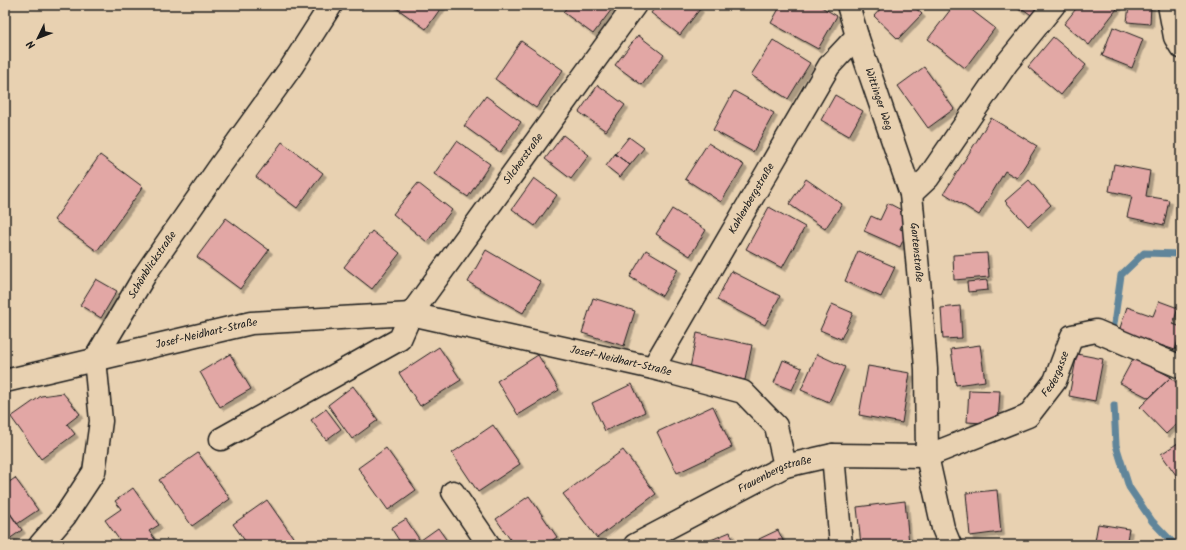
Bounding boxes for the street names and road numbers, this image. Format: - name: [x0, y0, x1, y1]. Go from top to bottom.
- street label: Wittinger Weg: [859, 65, 898, 133]
- street label: Silcherstraße: [499, 129, 548, 188]
- street label: Kahlenbergstraße: [724, 160, 780, 238]
- street label: Gartenstraße: [905, 222, 928, 283]
- street label: Schönblickstraße: [124, 227, 181, 302]
- street label: Josef-Neidhart-Straße: [154, 314, 258, 354]
- street label: Josef-Neidhart-Straße: [568, 341, 674, 382]
- street label: Federgasse: [1037, 349, 1074, 401]
- street label: Frauenbergstraße: [735, 451, 814, 498]

